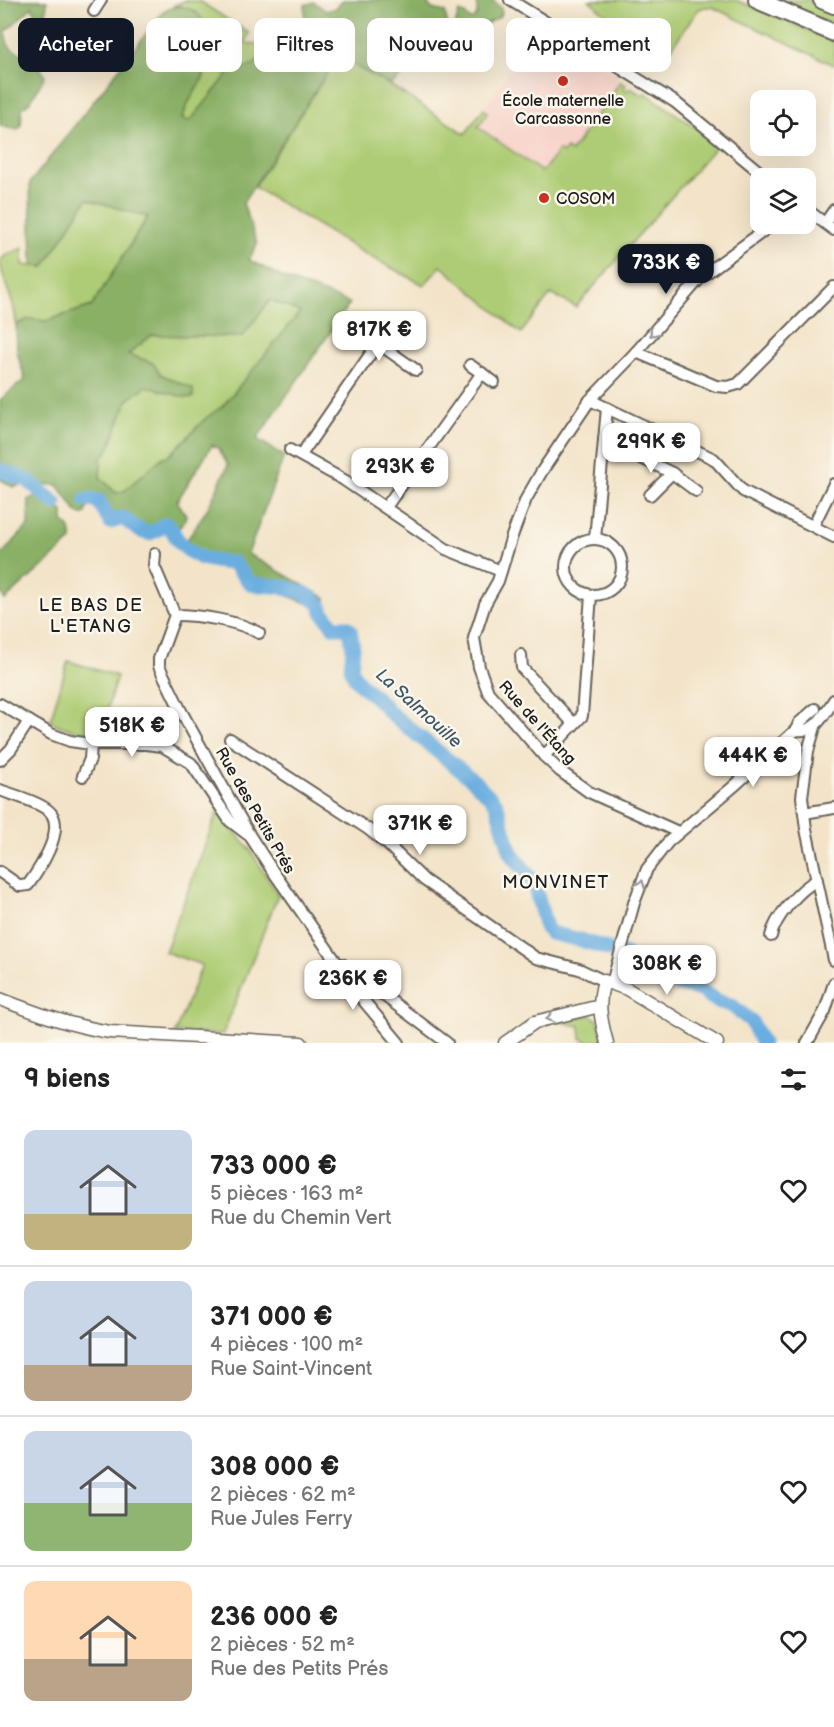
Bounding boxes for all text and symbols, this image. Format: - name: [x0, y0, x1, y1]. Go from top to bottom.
- chip: Acheter: [18, 18, 134, 72]
- chip: Louer: [146, 18, 242, 72]
- chip: Filtres: [254, 18, 355, 72]
- chip: Nouveau: [367, 18, 494, 72]
- chip: Appartement: [506, 18, 671, 72]
- marker: École maternelle Carcassonne: [556, 74, 570, 88]
- place label: École maternelle Carcassonne: [502, 90, 625, 129]
- map controls: [750, 90, 816, 234]
- button: locate: [750, 90, 816, 156]
- button: layers: [750, 168, 816, 234]
- place label: COSOM: [556, 190, 615, 209]
- marker: COSOM: [537, 191, 551, 205]
- pin: 733K €: [617, 244, 715, 295]
- text: 733K €: [632, 251, 700, 275]
- pin: 817K €: [330, 311, 428, 362]
- text: 817K €: [346, 318, 412, 342]
- one-way arrow: [649, 326, 660, 337]
- pin: 299K €: [602, 423, 700, 474]
- text: 299K €: [616, 430, 686, 454]
- pin: 293K €: [351, 448, 449, 499]
- text: 293K €: [365, 455, 435, 479]
- district label: LE BAS DE L'ETANG: [39, 595, 143, 637]
- water label: La Salmouille: [371, 664, 466, 752]
- street label: Rue de l'Étang: [494, 676, 581, 769]
- pin: 518K €: [83, 707, 181, 758]
- text: 518K €: [99, 714, 165, 738]
- pin: 444K €: [704, 737, 802, 788]
- street label: Rue des Petits Prés: [211, 744, 299, 877]
- text: 444K €: [718, 744, 788, 768]
- pin: 371K €: [371, 805, 469, 856]
- text: 371K €: [387, 812, 453, 836]
- district label: MONVINET: [502, 872, 610, 893]
- one-way arrow: [634, 879, 646, 890]
- pin: 308K €: [618, 945, 716, 996]
- text: 308K €: [632, 952, 702, 976]
- pin: 236K €: [304, 960, 402, 1011]
- text: 236K €: [318, 967, 388, 991]
- one-way arrow: [545, 1011, 555, 1023]
- icon: filters: [777, 1063, 810, 1096]
- text: 9 biens: [24, 1064, 110, 1095]
- text: 733 000 €: [210, 1151, 337, 1182]
- icon: home: [72, 1154, 144, 1226]
- icon: heart: [777, 1174, 810, 1207]
- text: 5 pièces · 163 m²: [210, 1182, 363, 1206]
- text: Rue du Chemin Vert: [210, 1206, 391, 1230]
- text: 371 000 €: [210, 1302, 333, 1333]
- icon: home: [72, 1305, 144, 1377]
- icon: heart: [777, 1325, 810, 1358]
- text: 4 pièces · 100 m²: [210, 1333, 363, 1357]
- text: Rue Saint-Vincent: [210, 1357, 372, 1381]
- text: 308 000 €: [210, 1452, 339, 1483]
- icon: home: [72, 1455, 144, 1527]
- icon: heart: [777, 1475, 810, 1508]
- text: 2 pièces · 62 m²: [210, 1483, 356, 1507]
- text: Rue Jules Ferry: [210, 1507, 352, 1531]
- text: 236 000 €: [210, 1602, 338, 1633]
- icon: home: [72, 1605, 144, 1677]
- icon: heart: [777, 1625, 810, 1658]
- text: 2 pièces · 52 m²: [210, 1633, 355, 1657]
- text: Rue des Petits Prés: [210, 1657, 388, 1681]

